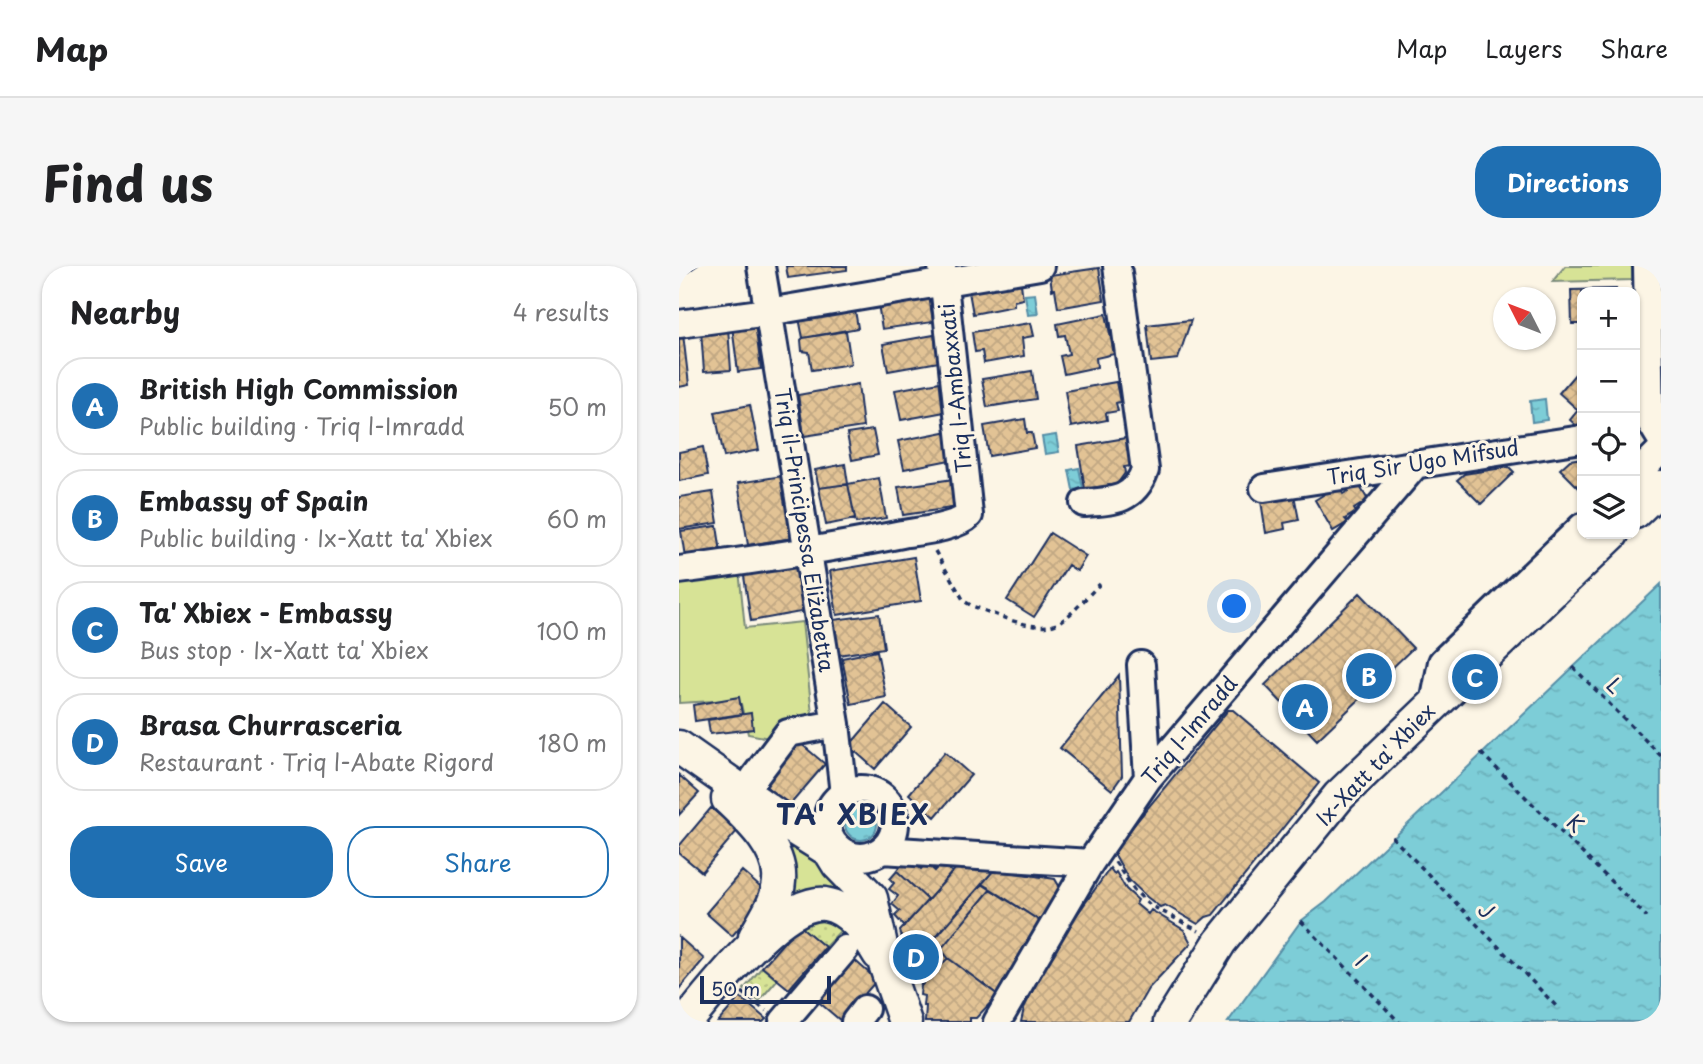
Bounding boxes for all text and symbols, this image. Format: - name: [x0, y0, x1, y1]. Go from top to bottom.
- text: Map: [35, 23, 108, 73]
- text: Map: [1396, 30, 1447, 66]
- text: Layers: [1485, 30, 1562, 66]
- text: Share: [1600, 30, 1668, 66]
- text: Find us: [42, 145, 213, 219]
- button: Directions: [1475, 146, 1661, 218]
- north arrow: [1493, 287, 1556, 350]
- map controls: [1577, 287, 1640, 539]
- button: +: [1577, 287, 1640, 350]
- text: Nearby: [70, 289, 180, 334]
- text: 4 results: [513, 294, 609, 329]
- street label: Triq l-Ambaxxati: [929, 302, 979, 475]
- button: −: [1577, 350, 1640, 413]
- text: British High Commission: [139, 369, 458, 408]
- street label: Triq il-Prinċipessa Eliżabetta: [768, 385, 844, 674]
- text: A: [86, 389, 104, 424]
- text: 50 m: [547, 389, 607, 424]
- text: Public building · Triq l-Imradd: [139, 408, 465, 443]
- button: locate: [1577, 413, 1640, 476]
- street label: Triq Sir Ugo Mifsud: [1324, 430, 1521, 492]
- button: layers: [1577, 476, 1640, 539]
- text: Embassy of Spain: [139, 481, 369, 520]
- text: B: [87, 501, 103, 536]
- text: 60 m: [547, 501, 607, 536]
- text: Public building · Ix-Xatt ta' Xbiex: [139, 520, 493, 555]
- your location: [1217, 589, 1251, 623]
- text: Ta' Xbiex - Embassy: [139, 593, 393, 632]
- text: C: [86, 613, 104, 648]
- text: 100 m: [537, 613, 607, 648]
- text: Bus stop · Ix-Xatt ta' Xbiex: [139, 632, 429, 667]
- pin: B: [1346, 650, 1392, 702]
- pin: C: [1452, 651, 1498, 703]
- street label: Triq l-Imradd: [1133, 668, 1244, 792]
- street label: L: [1600, 669, 1631, 700]
- pin: A: [1282, 681, 1328, 733]
- street label: Ix-Xatt ta' Xbiex: [1307, 695, 1442, 832]
- text: Brasa Churrasceria: [139, 705, 402, 744]
- text: D: [86, 725, 104, 760]
- text: 180 m: [538, 725, 607, 760]
- text: Restaurant · Triq l-Abate Rigord: [139, 744, 494, 779]
- district label: TA' XBIEX: [776, 792, 930, 835]
- street label: K: [1560, 806, 1593, 839]
- button: Save: [70, 826, 333, 898]
- button: Share: [347, 826, 609, 898]
- street label: J: [1472, 894, 1503, 925]
- pin: D: [893, 931, 939, 983]
- street label: I: [1349, 946, 1376, 973]
- scale bar: [700, 973, 831, 1005]
- text: 50 m: [711, 974, 760, 1002]

